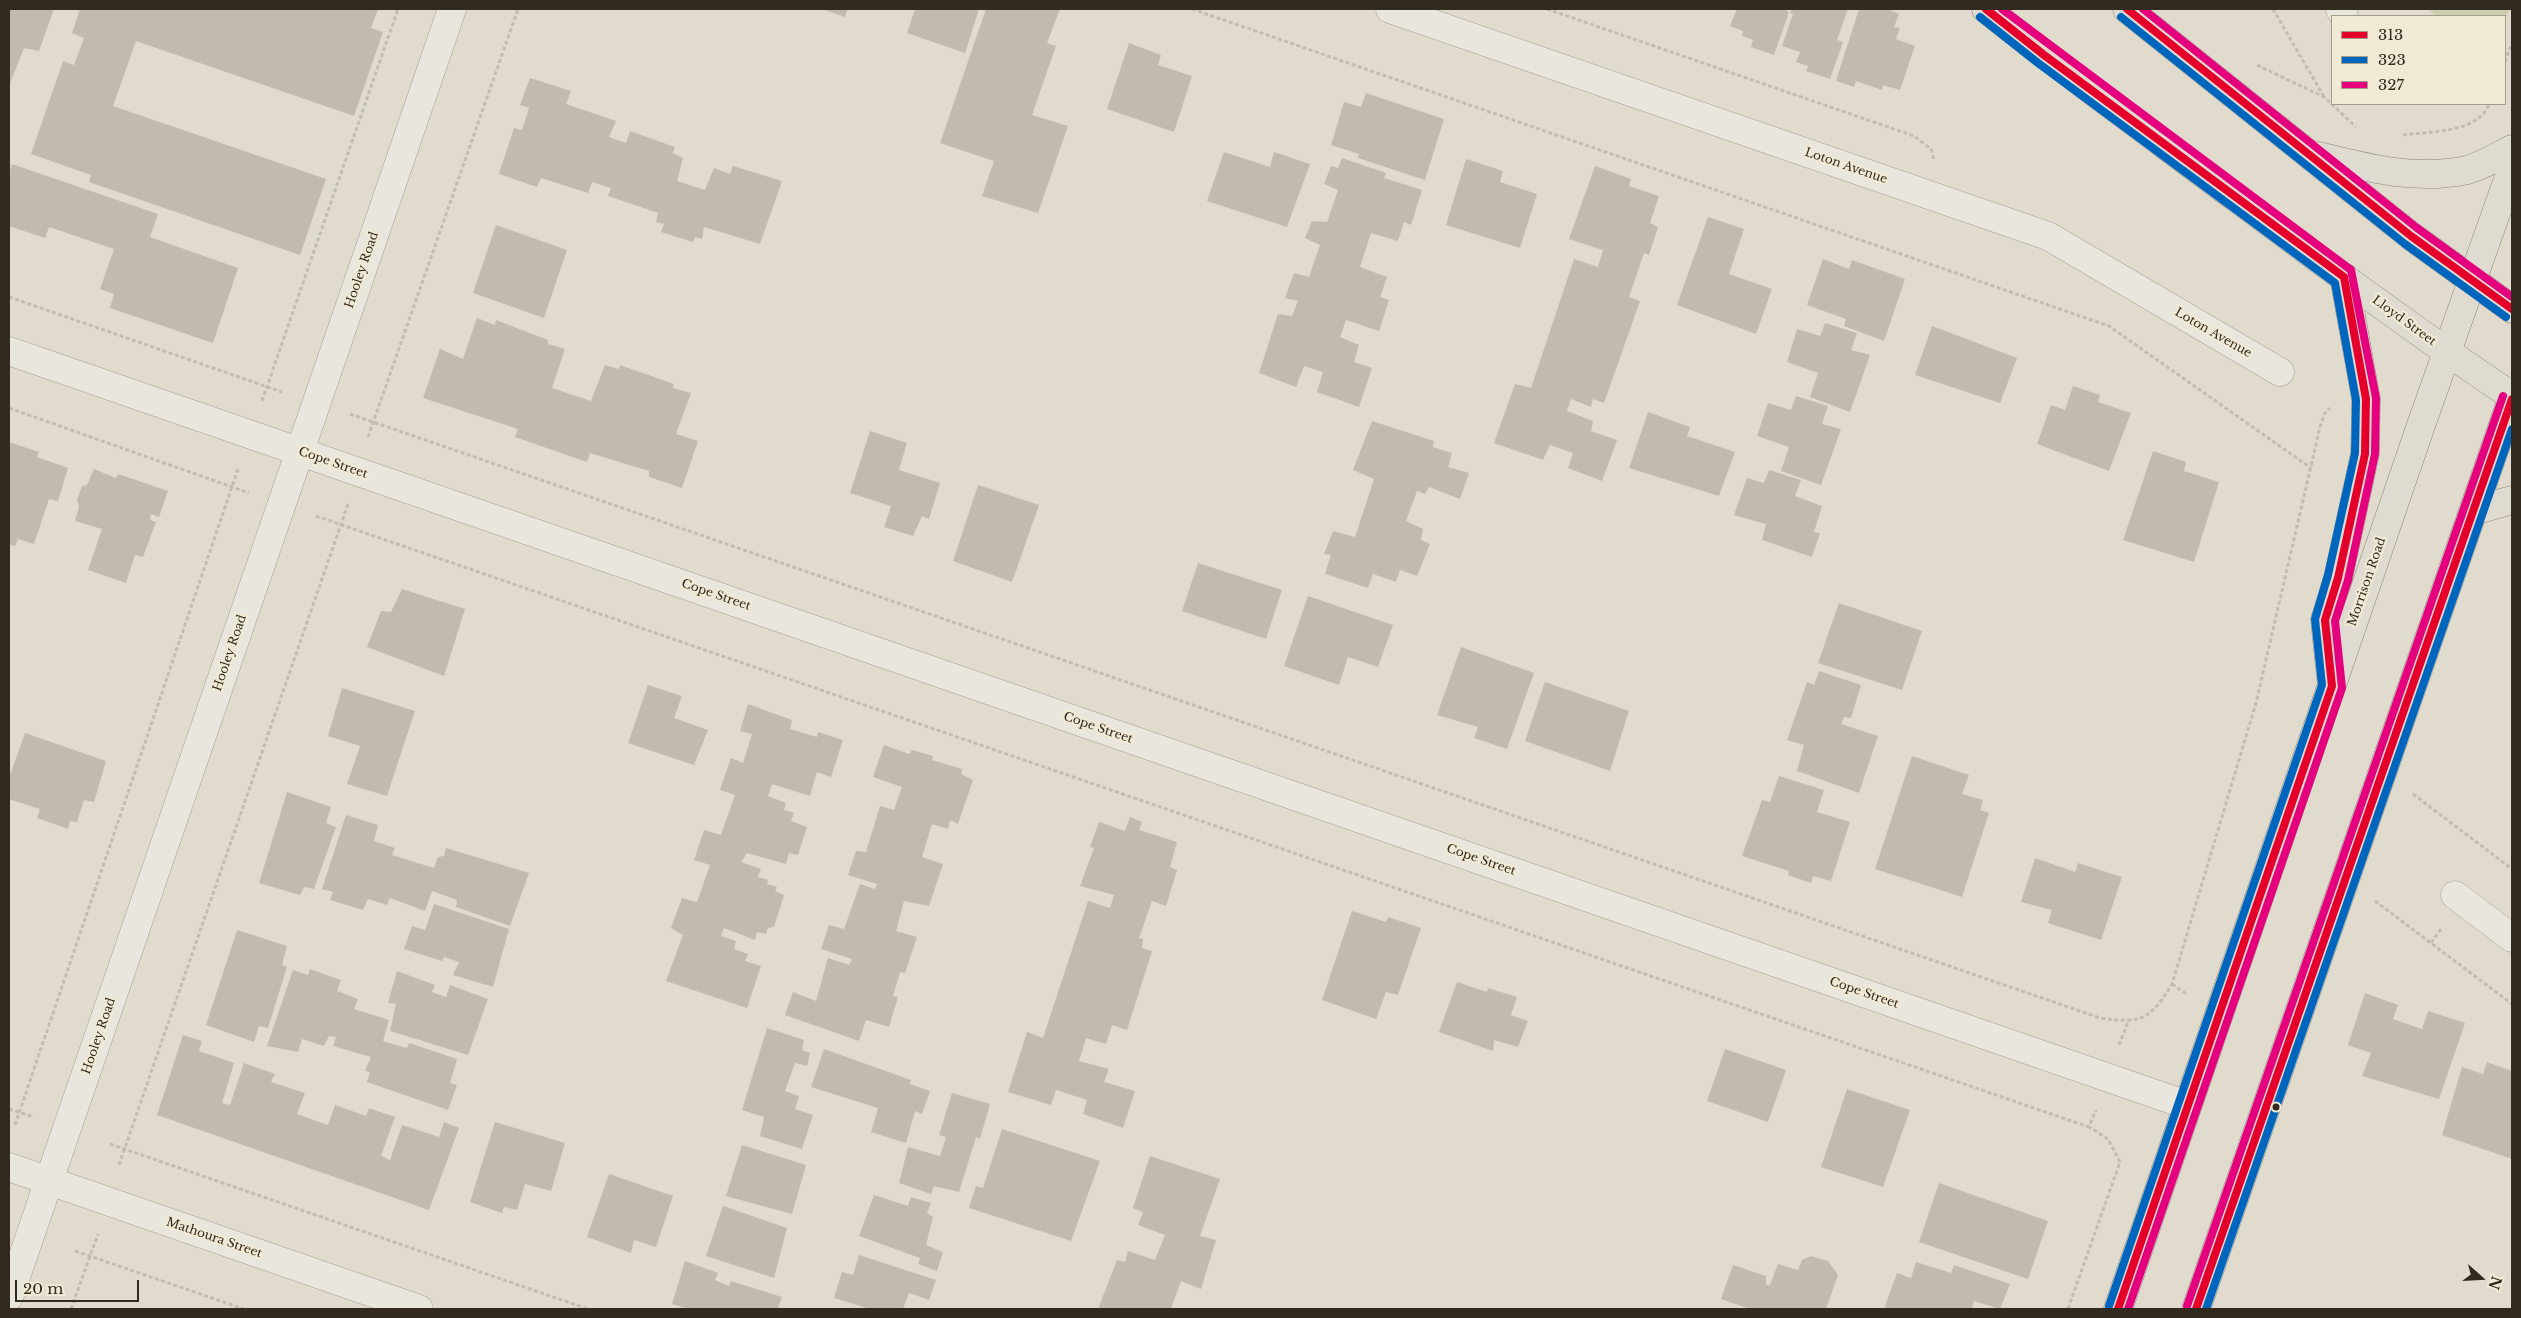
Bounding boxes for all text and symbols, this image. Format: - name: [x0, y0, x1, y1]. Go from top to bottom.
- legend: [2331, 15, 2506, 105]
- text: 313: [2378, 25, 2403, 44]
- text: 323: [2378, 50, 2406, 69]
- text: 327: [2378, 75, 2404, 94]
- street label: Loton Avenue: [1803, 145, 1889, 187]
- street label: Hooley Road: [342, 230, 382, 310]
- street label: Lloyd Street: [2369, 293, 2439, 349]
- street label: Loton Avenue: [2172, 305, 2254, 361]
- street label: Cope Street: [297, 444, 369, 482]
- street label: Morrison Road: [2345, 536, 2389, 628]
- street label: Cope Street: [680, 576, 752, 614]
- street label: Hooley Road: [210, 613, 250, 693]
- street label: Cope Street: [1062, 709, 1134, 747]
- street label: Cope Street: [1445, 841, 1517, 879]
- street label: Cope Street: [1828, 974, 1900, 1012]
- street label: Hooley Road: [79, 996, 119, 1076]
- unlabelled marker: [2271, 1102, 2281, 1112]
- street label: Mathoura Street: [164, 1215, 264, 1261]
- north arrow: [2456, 1253, 2506, 1303]
- scale bar: [18, 1270, 141, 1302]
- text: N: [2485, 1274, 2506, 1292]
- text: 20 m: [23, 1279, 63, 1298]

